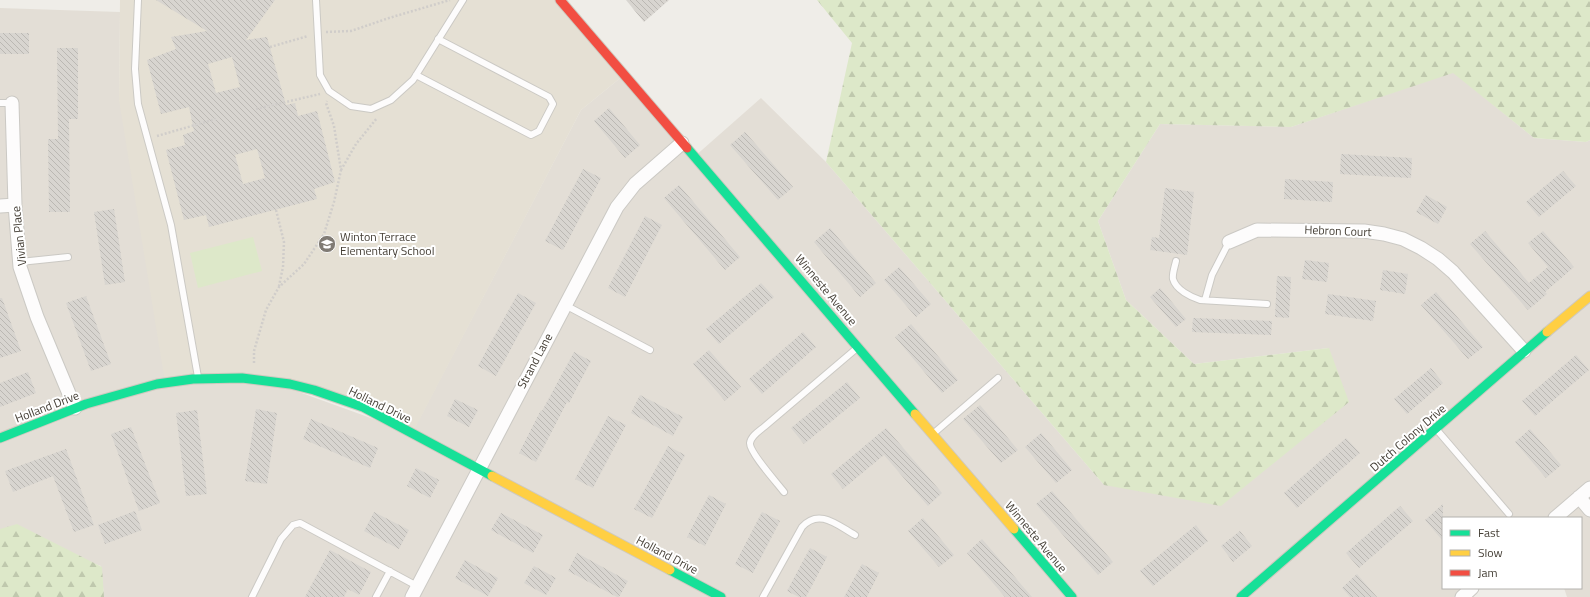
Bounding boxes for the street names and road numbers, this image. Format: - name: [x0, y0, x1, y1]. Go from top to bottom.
- street label: Vivian Place: [6, 205, 31, 267]
- street label: Hebron Court: [1304, 220, 1373, 241]
- street label: Winneste Avenue: [791, 250, 862, 330]
- street label: Strand Lane: [512, 330, 557, 392]
- street label: Holland Drive: [346, 381, 415, 428]
- street label: Holland Drive: [12, 386, 82, 428]
- street label: Dutch Colony Drive: [1365, 399, 1450, 476]
- street label: Winneste Avenue: [1001, 497, 1072, 577]
- street label: Holland Drive: [633, 530, 702, 579]

